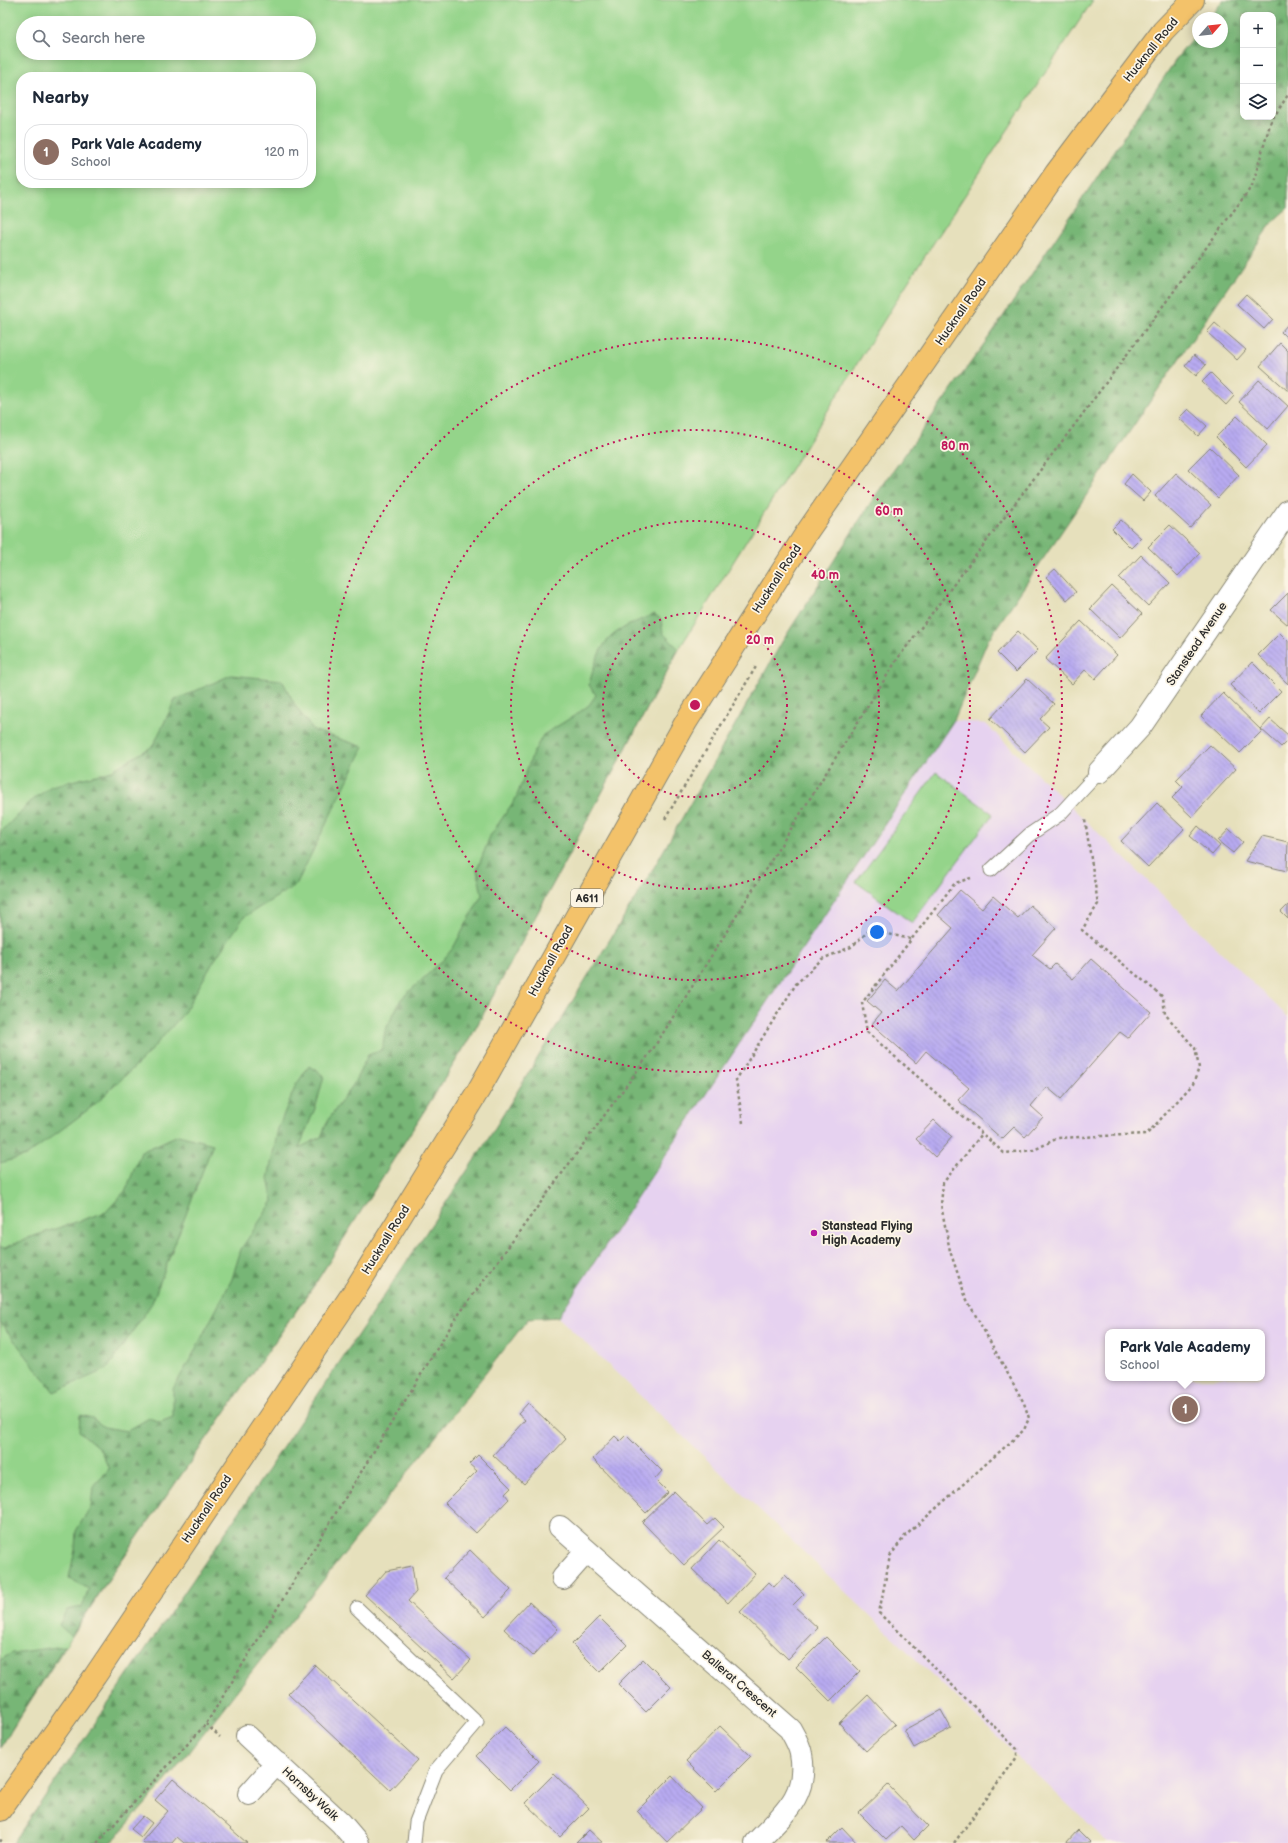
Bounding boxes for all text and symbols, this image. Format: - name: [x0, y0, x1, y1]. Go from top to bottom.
- north arrow: [1192, 12, 1228, 48]
- map controls: [1240, 12, 1276, 120]
- button: +: [1240, 12, 1276, 48]
- street label: Hucknall Road: [1120, 15, 1182, 85]
- search box: [16, 16, 316, 60]
- icon: search: [30, 27, 52, 49]
- text: Search here: [62, 29, 145, 48]
- button: −: [1240, 48, 1276, 84]
- button: layers: [1240, 84, 1276, 120]
- text: Nearby: [32, 88, 89, 108]
- text: Park Vale Academy: [71, 135, 202, 154]
- text: 1: [43, 144, 49, 160]
- text: 120 m: [264, 144, 299, 160]
- text: School: [71, 154, 111, 170]
- street label: Hucknall Road: [932, 275, 990, 349]
- text: 80 m: [941, 439, 969, 454]
- text: 60 m: [875, 504, 903, 519]
- street label: Hucknall Road: [749, 542, 805, 616]
- text: 40 m: [811, 568, 839, 583]
- street label: Stanstead Avenue: [1163, 599, 1231, 689]
- text: 20 m: [746, 633, 774, 648]
- centre of rings: [688, 698, 702, 712]
- road number: A611: [571, 889, 603, 907]
- your location: [867, 922, 887, 942]
- street label: Hucknall Road: [525, 923, 577, 999]
- street label: Hucknall Road: [359, 1202, 413, 1277]
- place label: Stanstead Flying High Academy: [822, 1219, 913, 1248]
- marker: Stanstead Flying High Academy: [809, 1228, 819, 1238]
- popup: [1105, 1329, 1265, 1381]
- text: Park Vale Academy: [1120, 1338, 1250, 1357]
- text: School: [1120, 1357, 1159, 1373]
- pin: 1: [1172, 1394, 1198, 1424]
- street label: Hucknall Road: [179, 1472, 235, 1546]
- street label: Ballerat Crescent: [698, 1647, 780, 1721]
- street label: Hornsby Walk: [278, 1764, 342, 1824]

